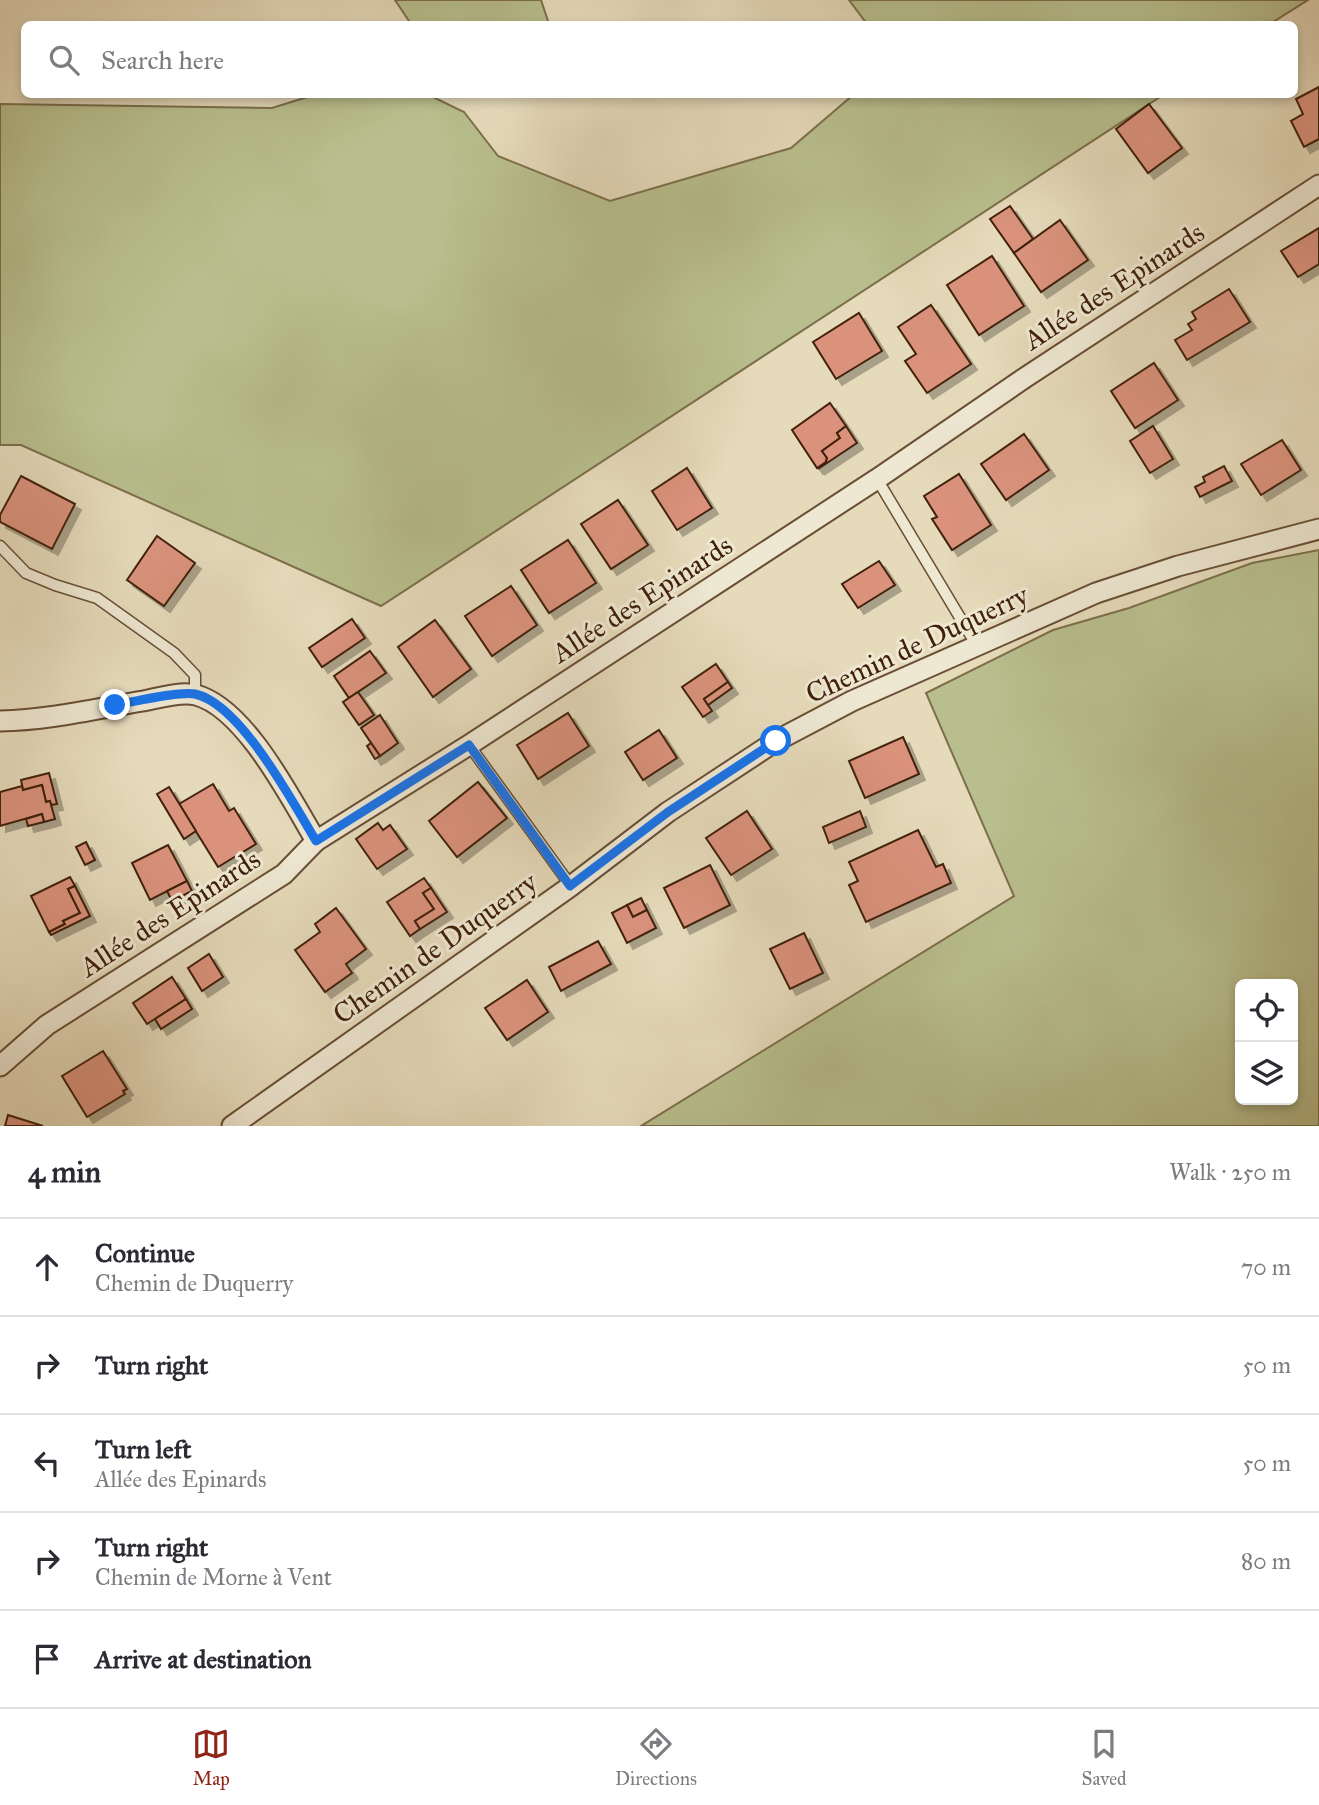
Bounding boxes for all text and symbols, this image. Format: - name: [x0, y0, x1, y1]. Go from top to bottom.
- search box: [21, 21, 1298, 98]
- icon: search: [45, 41, 83, 79]
- text: Search here: [101, 44, 224, 76]
- street label: Allée des Epinards: [1016, 215, 1211, 358]
- street label: Allée des Epinards: [544, 528, 739, 671]
- street label: Chemin de Duquerry: [800, 577, 1035, 711]
- route end: [99, 689, 130, 720]
- route start: [760, 725, 791, 756]
- street label: Allée des Epinards: [72, 842, 267, 985]
- street label: Chemin de Duquerry: [326, 864, 545, 1032]
- map controls: [1235, 979, 1298, 1105]
- button: locate: [1235, 979, 1298, 1042]
- button: layers: [1235, 1042, 1298, 1105]
- text: 4 min: [28, 1154, 101, 1190]
- text: Walk · 250 m: [1169, 1158, 1291, 1186]
- text: Continue: [95, 1237, 195, 1269]
- icon: ahead: [28, 1248, 66, 1286]
- text: 70 m: [1241, 1253, 1291, 1281]
- text: Chemin de Duquerry: [95, 1269, 293, 1297]
- icon: right: [28, 1346, 66, 1384]
- text: Turn right: [95, 1349, 208, 1381]
- text: 50 m: [1243, 1351, 1291, 1379]
- text: Turn left: [95, 1433, 191, 1465]
- icon: left: [28, 1444, 66, 1482]
- text: 50 m: [1243, 1449, 1291, 1477]
- text: Allée des Epinards: [95, 1465, 266, 1493]
- text: Turn right: [95, 1531, 208, 1563]
- icon: right: [28, 1542, 66, 1580]
- text: 80 m: [1241, 1547, 1291, 1575]
- text: Chemin de Morne à Vent: [95, 1563, 332, 1591]
- icon: arrive: [28, 1640, 66, 1678]
- text: Arrive at destination: [95, 1643, 312, 1675]
- tab: Map: [192, 1725, 230, 1790]
- tab: Directions: [615, 1725, 697, 1790]
- tab: Saved: [1082, 1725, 1127, 1790]

